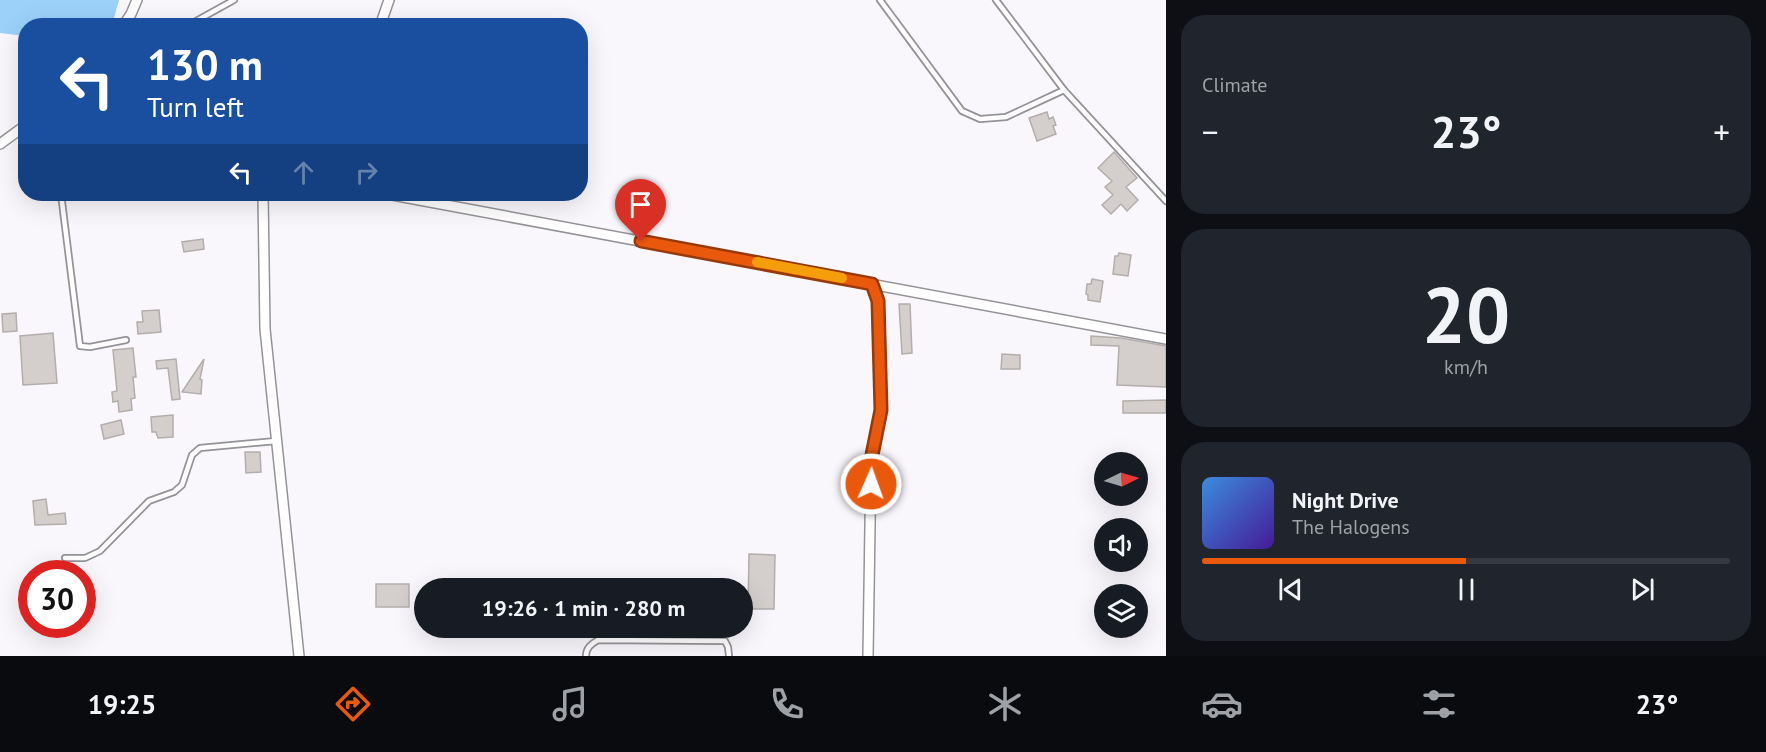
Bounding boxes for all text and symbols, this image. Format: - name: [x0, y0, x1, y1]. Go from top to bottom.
- text: 130 m: [147, 37, 263, 92]
- icon: left: [48, 42, 126, 120]
- text: Climate: [1202, 72, 1268, 98]
- text: Turn left: [147, 90, 244, 124]
- text: 23°: [1431, 102, 1501, 160]
- text: −: [1202, 110, 1219, 153]
- text: +: [1713, 110, 1730, 153]
- icon: left: [224, 156, 257, 189]
- icon: ahead: [287, 156, 320, 189]
- icon: right: [350, 156, 383, 189]
- pin: [615, 179, 666, 241]
- icon: arrive: [624, 188, 657, 221]
- text: 20: [1422, 264, 1510, 365]
- text: km/h: [1444, 354, 1488, 380]
- position arrow: [839, 452, 903, 516]
- north arrow: [1094, 452, 1148, 506]
- map controls: [1094, 452, 1148, 638]
- text: Night Drive: [1292, 486, 1399, 514]
- text: The Halogens: [1292, 514, 1410, 540]
- button: sound: [1094, 518, 1148, 572]
- speed limit sign: 30: [18, 560, 96, 638]
- icon: previous: [1274, 573, 1307, 606]
- icon: pause: [1450, 573, 1483, 606]
- icon: next: [1626, 573, 1659, 606]
- button: layers: [1094, 584, 1148, 638]
- text: 19:26 · 1 min · 280 m: [482, 594, 685, 622]
- icon: directions: [332, 683, 374, 725]
- icon: music: [549, 683, 591, 725]
- icon: phone: [766, 683, 808, 725]
- icon: climate: [984, 683, 1026, 725]
- icon: car: [1201, 683, 1243, 725]
- icon: filters: [1418, 683, 1460, 725]
- text: 19:25: [88, 687, 156, 721]
- text: 23°: [1636, 687, 1678, 721]

